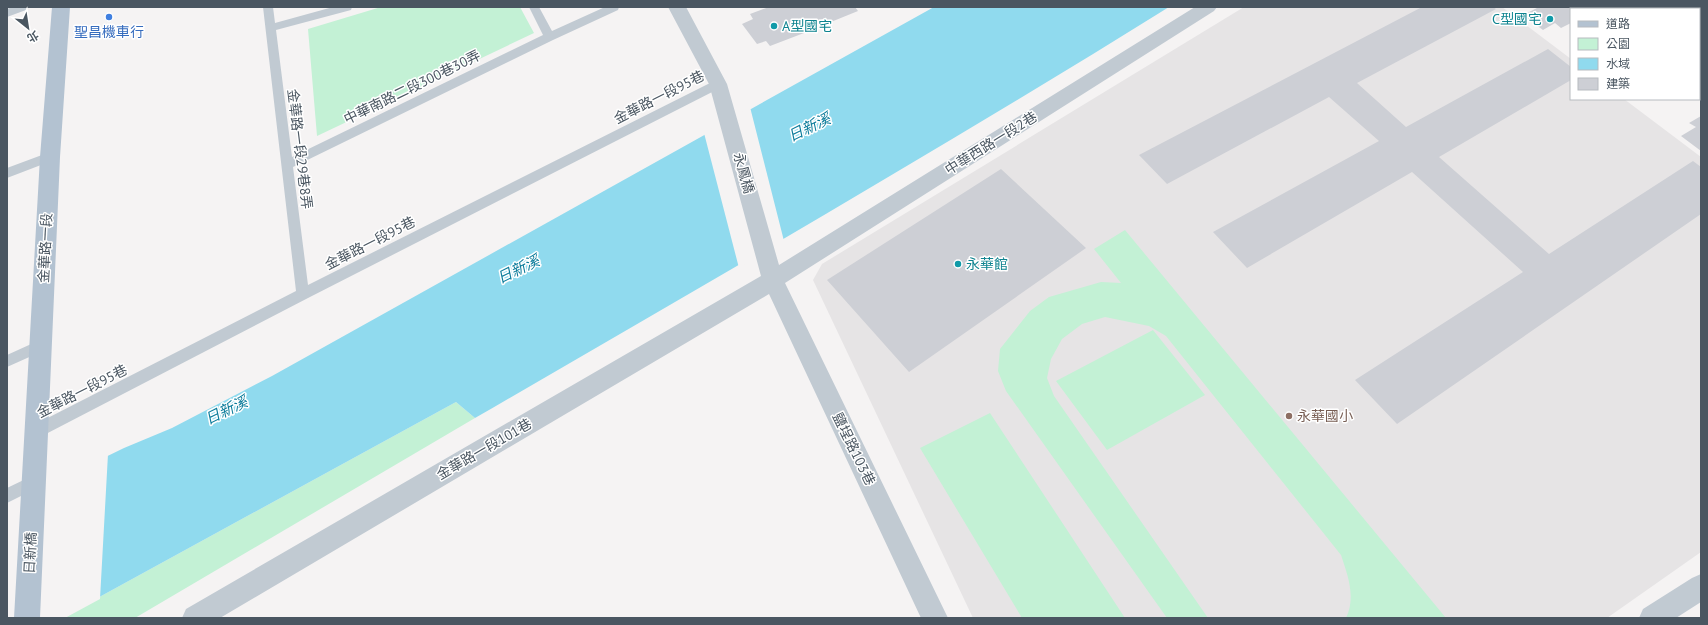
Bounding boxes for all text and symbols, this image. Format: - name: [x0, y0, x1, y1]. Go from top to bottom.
- north arrow: [8, 8, 48, 48]
- legend: [1570, 8, 1700, 100]
- place label: C型國宅: [1492, 10, 1542, 28]
- marker: 聖昌機車行: [104, 12, 114, 22]
- marker: C型國宅: [1545, 14, 1555, 24]
- text: 道路: [1606, 16, 1630, 31]
- place label: A型國宅: [782, 17, 832, 35]
- marker: A型國宅: [769, 21, 779, 31]
- place label: 聖昌機車行: [74, 23, 144, 41]
- text: 北: [25, 28, 41, 45]
- text: 公園: [1606, 36, 1630, 51]
- street label: 中華南路二段300巷30弄: [341, 46, 483, 128]
- text: 水域: [1606, 56, 1630, 71]
- street label: 金華路一段95巷: [611, 66, 707, 128]
- text: 建築: [1606, 76, 1630, 91]
- street label: 金華路一段29巷8弄: [284, 88, 316, 210]
- street label: 中華西路一段2巷: [941, 107, 1041, 179]
- water label: 日新溪: [785, 108, 835, 145]
- street label: 永鳳橋: [730, 150, 758, 196]
- street label: 金華路一段95巷: [322, 212, 418, 274]
- street label: 金華路一段: [34, 213, 56, 283]
- water label: 日新溪: [494, 250, 544, 287]
- place label: 永華館: [966, 255, 1008, 273]
- marker: 永華館: [953, 259, 963, 269]
- street label: 金華路一段95巷: [34, 360, 130, 422]
- water label: 日新溪: [202, 391, 252, 428]
- place label: 永華國小: [1297, 407, 1353, 425]
- street label: 鹽埕路103巷: [829, 410, 879, 488]
- marker: 永華國小: [1284, 411, 1294, 421]
- street label: 金華路一段101巷: [433, 414, 535, 484]
- street label: 日新橋: [20, 532, 40, 574]

